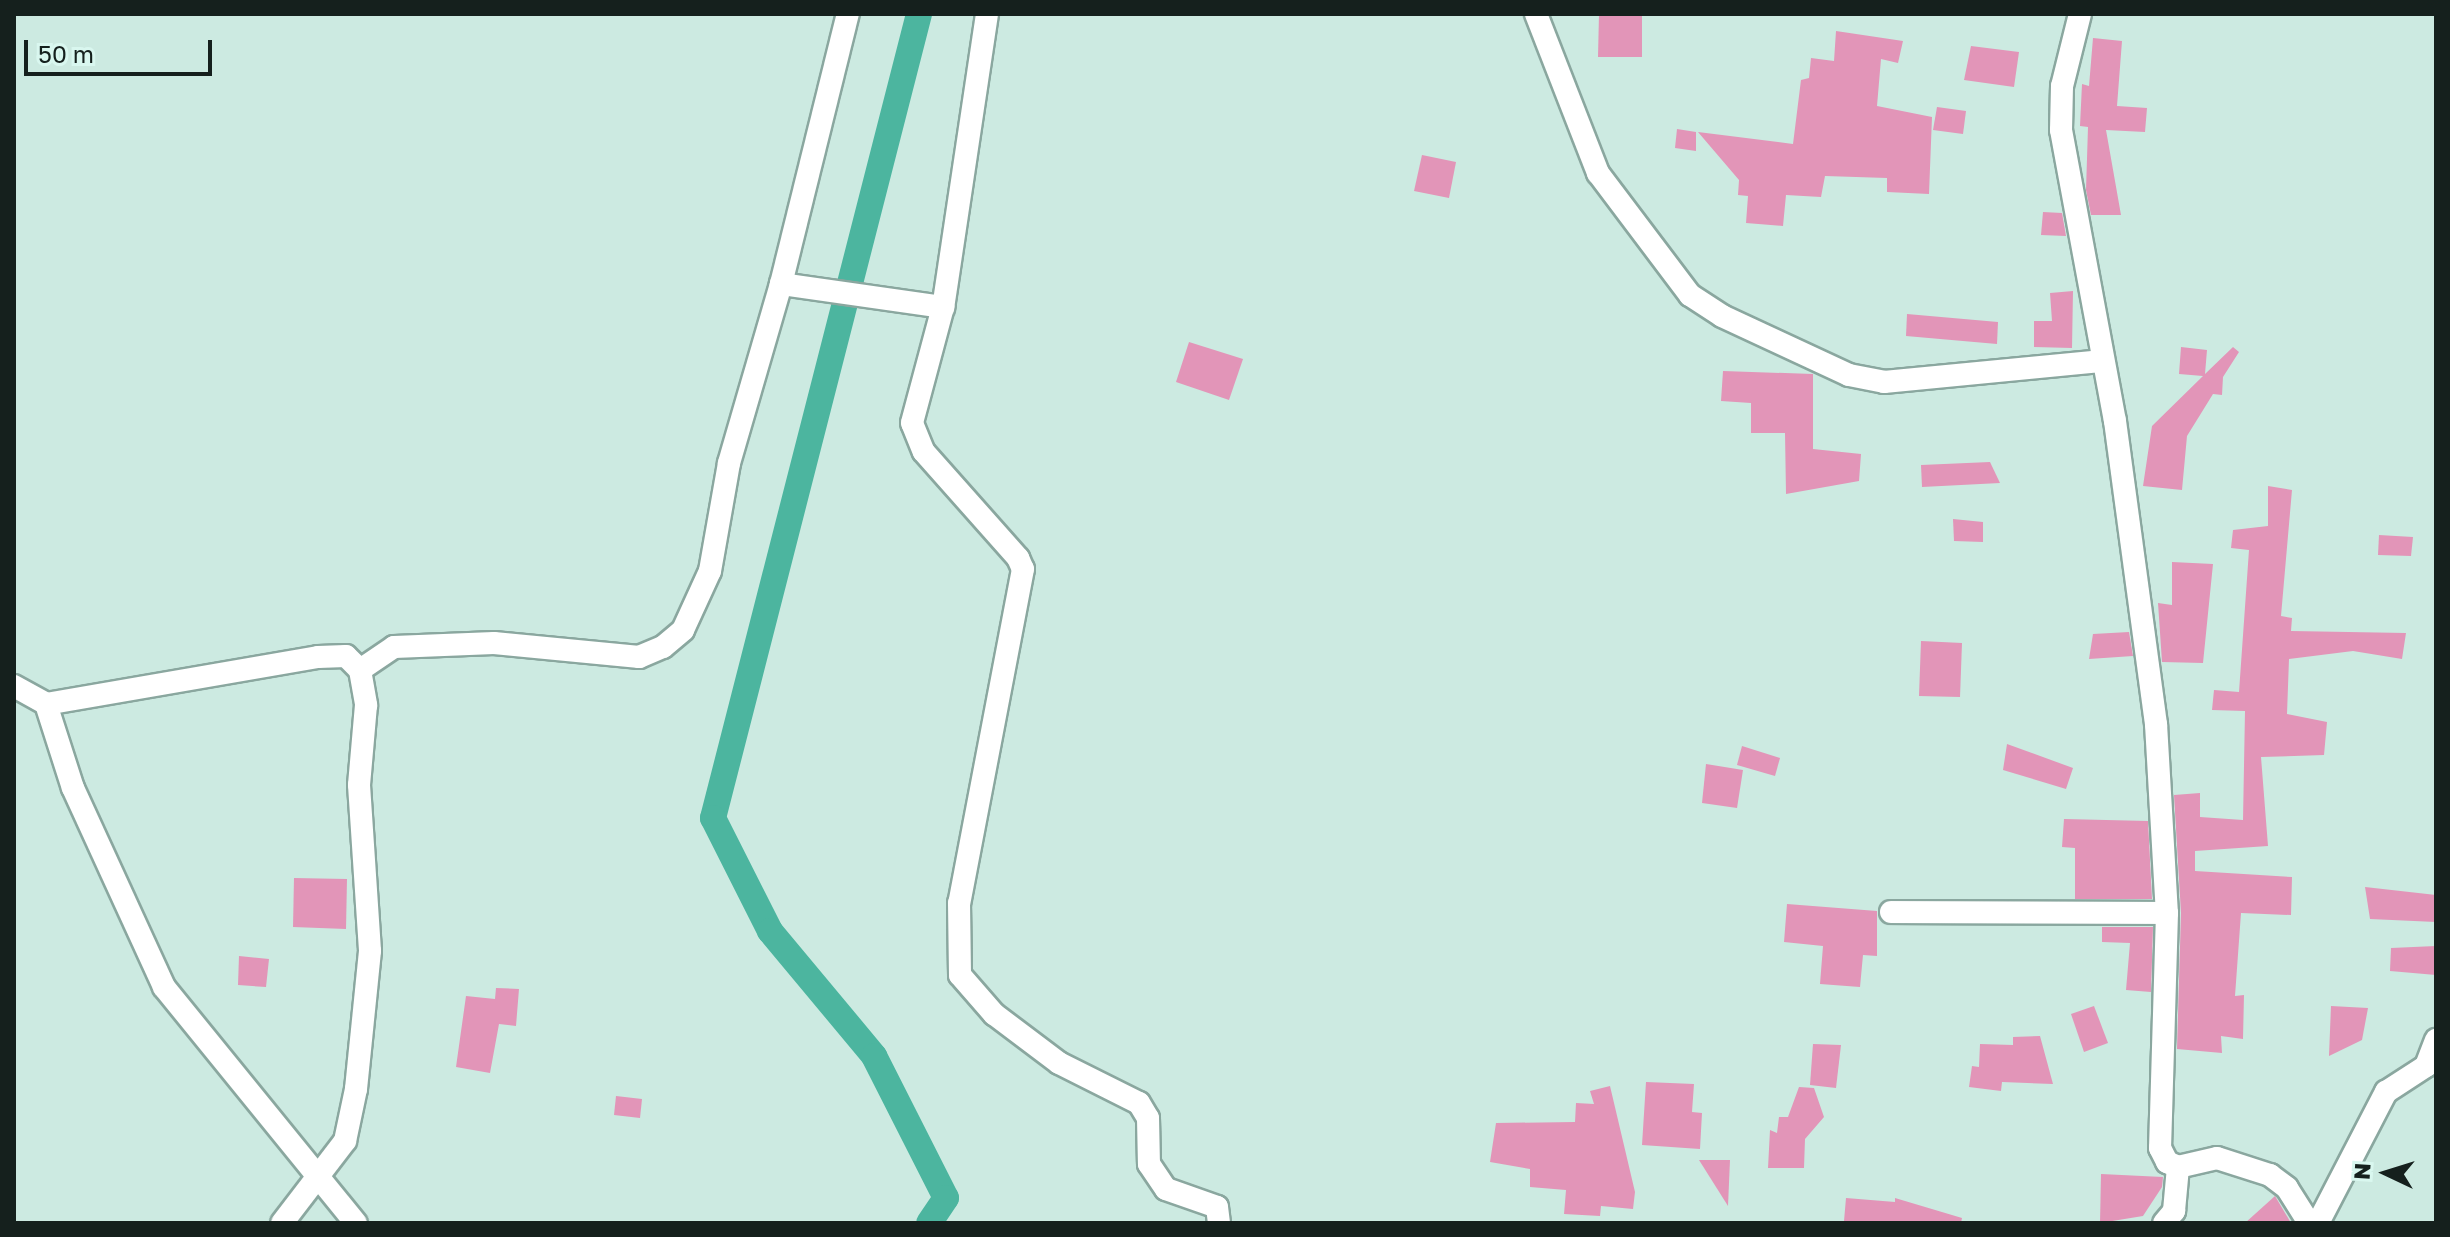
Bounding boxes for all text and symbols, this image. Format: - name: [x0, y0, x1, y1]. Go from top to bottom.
- scale bar: [28, 24, 216, 74]
- text: 50 m: [38, 39, 94, 68]
- north arrow: [2346, 1133, 2426, 1213]
- text: N: [2348, 1162, 2376, 1181]

